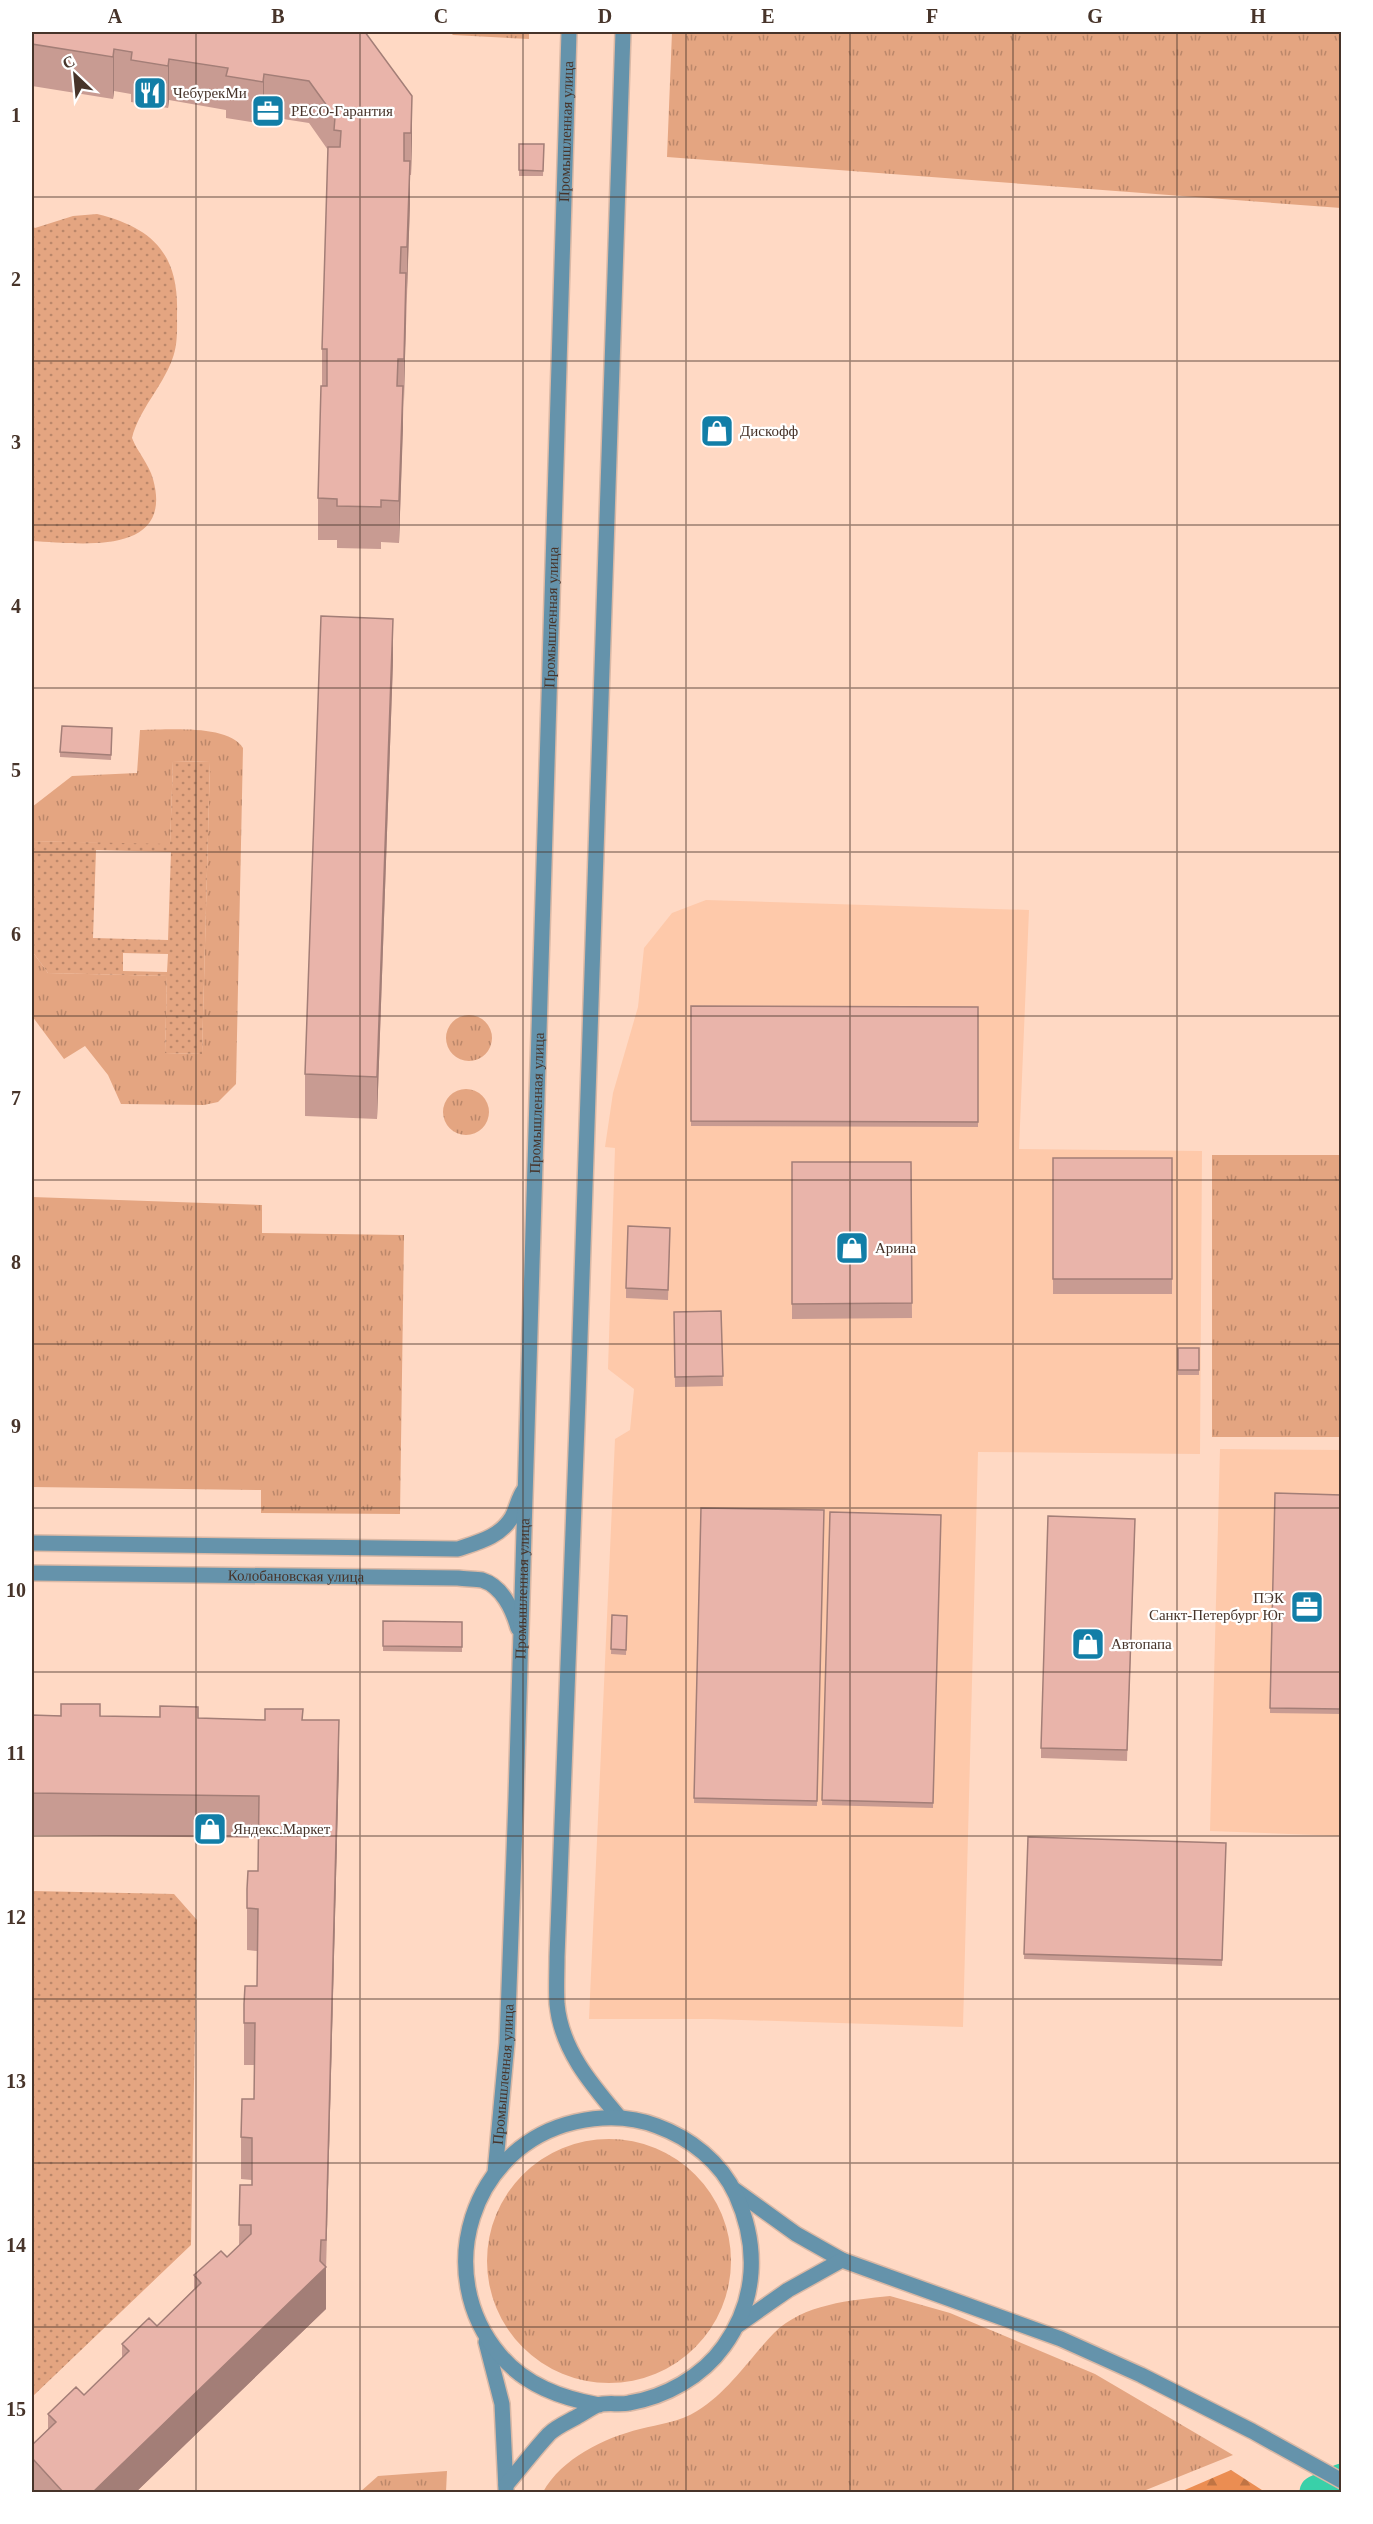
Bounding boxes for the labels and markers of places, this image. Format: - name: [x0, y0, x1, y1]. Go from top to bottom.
- restaurant icon: ЧебурекМи: [132, 75, 168, 111]
- place label: ЧебурекМи: [173, 85, 247, 101]
- office icon: РЕСО-Гарантия: [250, 93, 286, 129]
- place label: РЕСО-Гарантия: [291, 103, 393, 119]
- shop icon: Дискофф: [699, 413, 735, 449]
- place label: Дискофф: [740, 423, 799, 439]
- shop icon: Арина: [834, 1230, 870, 1266]
- place label: Арина: [875, 1240, 916, 1256]
- office icon: ПЭК Санкт-Петербург Юг: [1289, 1589, 1325, 1625]
- place label: ПЭК Санкт-Петербург Юг: [1149, 1590, 1285, 1623]
- shop icon: Автопапа: [1070, 1626, 1106, 1662]
- place label: Автопапа: [1111, 1636, 1172, 1652]
- shop icon: Яндекс.Маркет: [192, 1811, 228, 1847]
- place label: Яндекс.Маркет: [233, 1821, 331, 1837]

